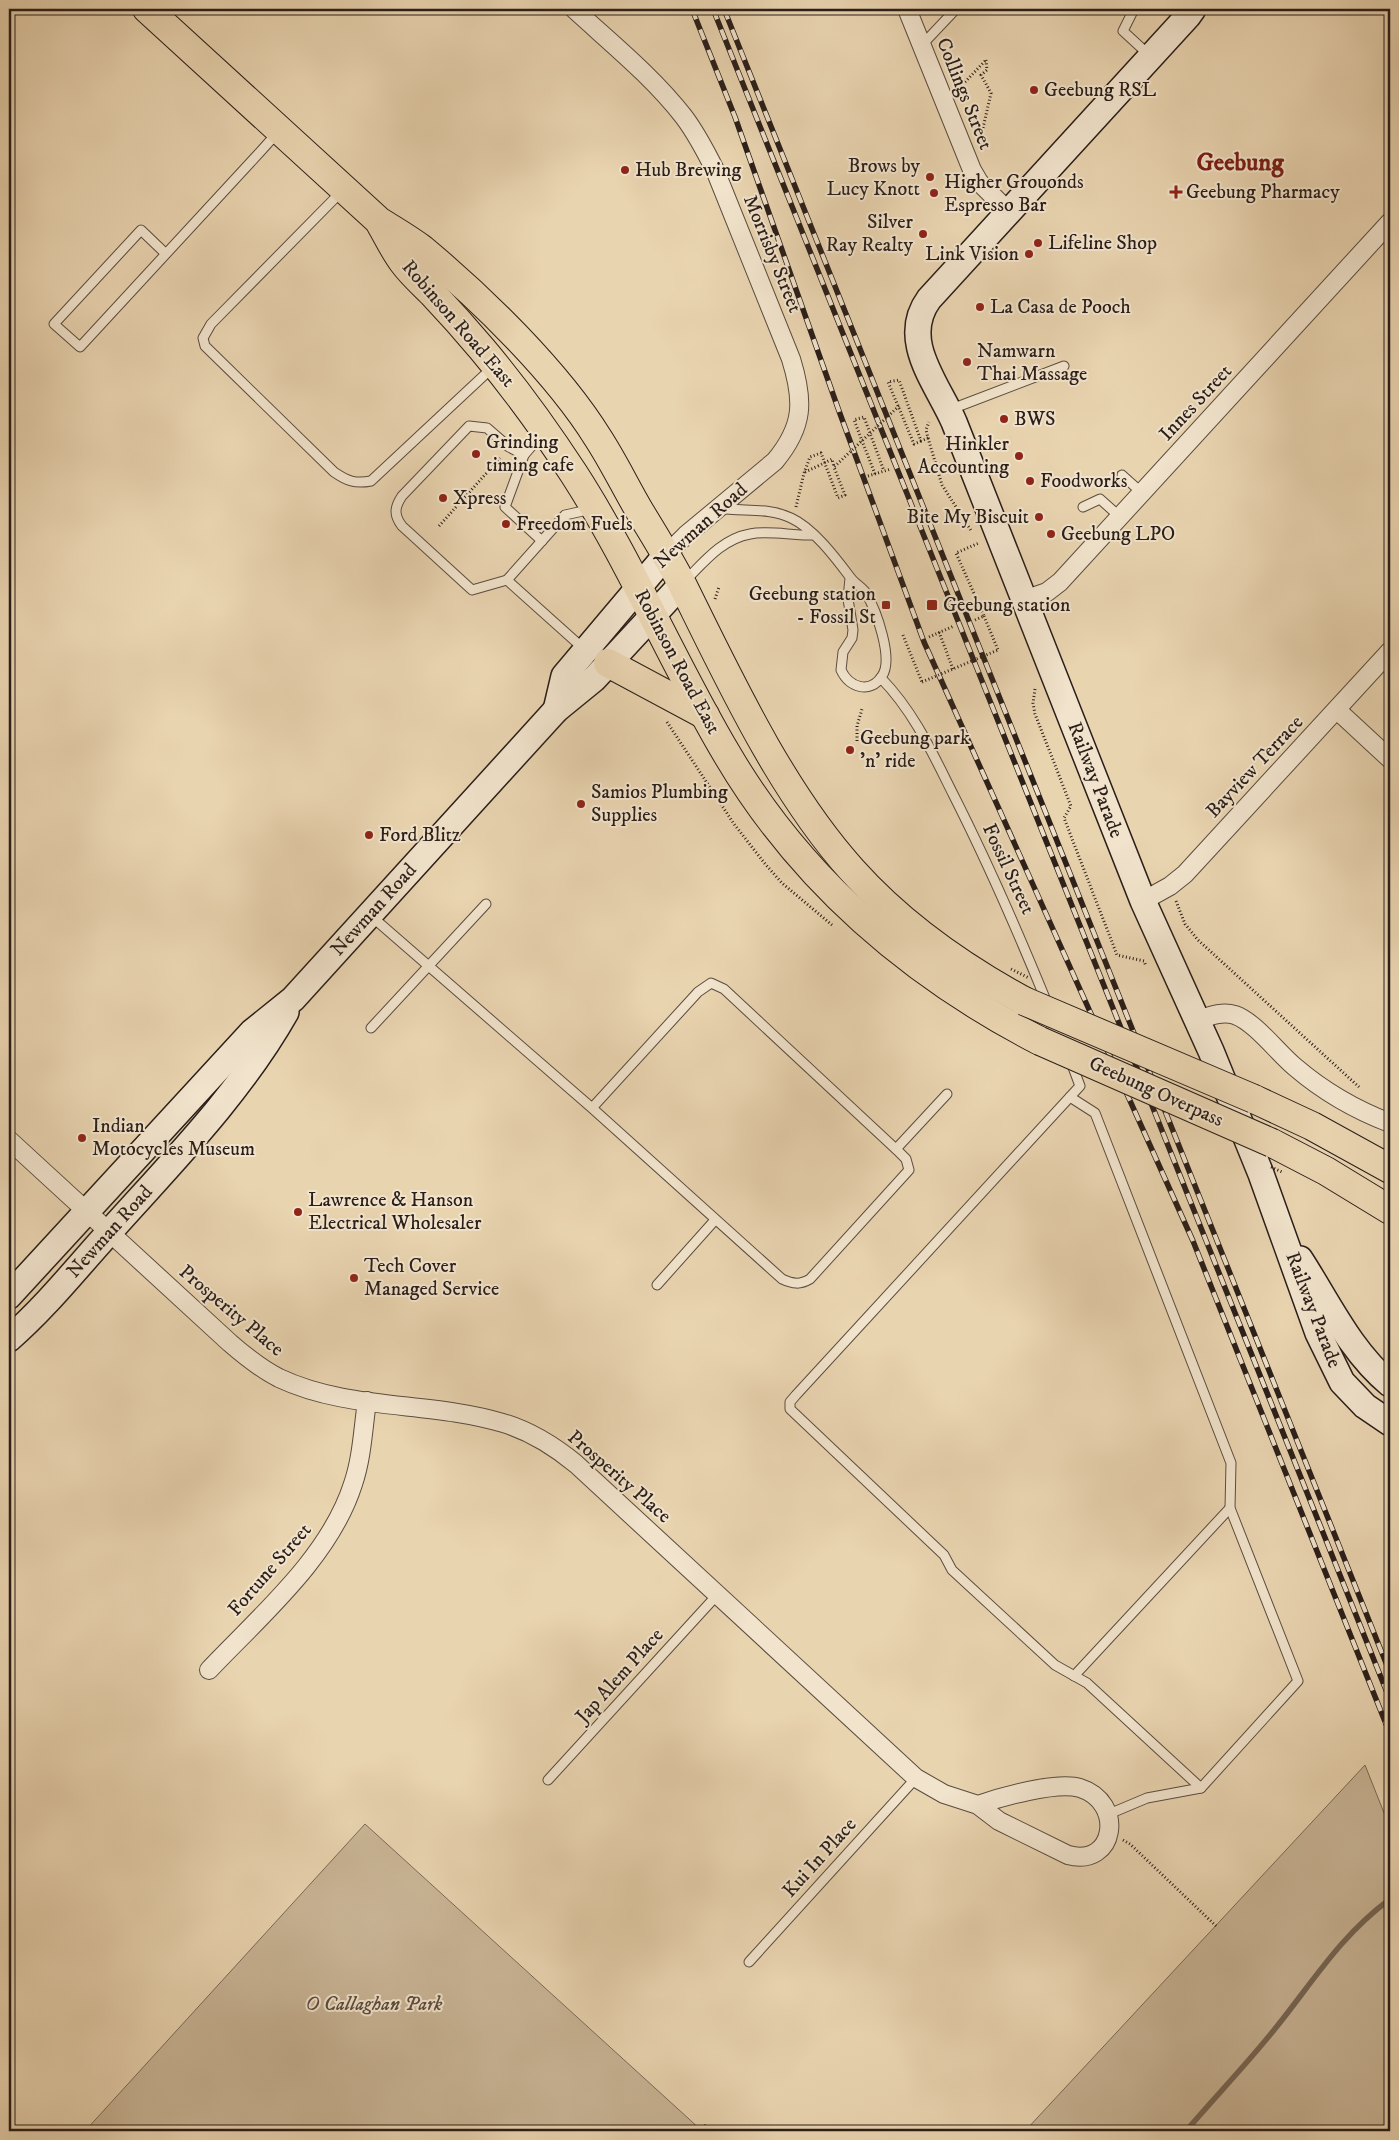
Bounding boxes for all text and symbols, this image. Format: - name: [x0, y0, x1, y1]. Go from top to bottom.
- street label: Collings Street: [930, 34, 998, 154]
- place label: Geebung RSL: [1044, 78, 1157, 103]
- marker: Geebung RSL: [1028, 84, 1040, 96]
- district label: Geebung: [1196, 147, 1284, 178]
- place label: Brows by Lucy Knott: [827, 154, 921, 202]
- place label: Hub Brewing: [635, 158, 741, 183]
- marker: Hub Brewing: [619, 164, 631, 176]
- place label: Higher Grouonds Espresso Bar: [944, 170, 1084, 218]
- marker: Brows by Lucy Knott: [924, 171, 936, 183]
- place label: Geebung Pharmacy: [1186, 180, 1340, 205]
- marker: Geebung Pharmacy: [1170, 186, 1182, 198]
- marker: Higher Grouonds Espresso Bar: [928, 187, 940, 199]
- street label: Morrisby Street: [737, 191, 807, 317]
- place label: Silver Ray Realty: [826, 210, 914, 258]
- marker: Silver Ray Realty: [917, 228, 929, 240]
- place label: Lifeline Shop: [1048, 231, 1157, 256]
- marker: Lifeline Shop: [1032, 237, 1044, 249]
- place label: Link Vision: [925, 242, 1020, 267]
- marker: Link Vision: [1023, 248, 1035, 260]
- street label: Robinson Road East: [396, 255, 520, 393]
- place label: La Casa de Pooch: [990, 295, 1131, 320]
- marker: La Casa de Pooch: [974, 301, 986, 313]
- place label: Namwarn Thai Massage: [977, 339, 1087, 387]
- marker: Namwarn Thai Massage: [961, 356, 973, 368]
- street label: Innes Street: [1154, 360, 1238, 446]
- place label: BWS: [1014, 407, 1055, 432]
- marker: BWS: [998, 413, 1010, 425]
- place label: Grinding timing cafe: [486, 430, 574, 478]
- place label: Hinkler Accounting: [918, 432, 1010, 480]
- marker: Grinding timing cafe: [470, 448, 482, 460]
- marker: Hinkler Accounting: [1013, 450, 1025, 462]
- place label: Foodworks: [1040, 469, 1128, 494]
- marker: Foodworks: [1024, 475, 1036, 487]
- street label: Newman Road: [649, 478, 753, 574]
- place label: Xpress: [453, 486, 507, 511]
- marker: Xpress: [437, 492, 449, 504]
- place label: Bite My Biscuit: [907, 505, 1029, 530]
- marker: Bite My Biscuit: [1033, 511, 1045, 523]
- place label: Freedom Fuels: [516, 512, 633, 537]
- marker: Freedom Fuels: [500, 518, 512, 530]
- place label: Geebung LPO: [1061, 522, 1175, 547]
- marker: Geebung LPO: [1045, 528, 1057, 540]
- place label: Geebung station - Fossil St: [749, 582, 877, 630]
- street label: Robinson Road East: [628, 585, 726, 739]
- place label: Geebung station: [943, 593, 1071, 618]
- marker: Geebung station: [925, 598, 939, 612]
- marker: Geebung station - Fossil St: [880, 599, 892, 611]
- street label: Bayview Terrace: [1201, 710, 1309, 824]
- street label: Railway Parade: [1061, 719, 1129, 841]
- place label: Geebung park 'n' ride: [860, 726, 970, 774]
- marker: Geebung park 'n' ride: [844, 744, 856, 756]
- place label: Samios Plumbing Supplies: [591, 780, 728, 828]
- marker: Samios Plumbing Supplies: [575, 798, 587, 810]
- street label: Fossil Street: [976, 820, 1040, 918]
- place label: Ford Blitz: [379, 823, 461, 848]
- marker: Ford Blitz: [363, 829, 375, 841]
- street label: Newman Road: [326, 858, 422, 962]
- street label: Geebung Overpass: [1085, 1051, 1227, 1133]
- place label: Indian Motocycles Museum: [92, 1114, 255, 1162]
- marker: Indian Motocycles Museum: [76, 1132, 88, 1144]
- street label: Newman Road: [62, 1180, 158, 1284]
- place label: Lawrence & Hanson Electrical Wholesaler: [308, 1188, 482, 1236]
- marker: Lawrence & Hanson Electrical Wholesaler: [292, 1206, 304, 1218]
- street label: Railway Parade: [1279, 1249, 1347, 1371]
- place label: Tech Cover Managed Service: [364, 1254, 499, 1302]
- street label: Prosperity Place: [173, 1260, 289, 1362]
- marker: Tech Cover Managed Service: [348, 1272, 360, 1284]
- street label: Prosperity Place: [562, 1425, 676, 1529]
- street label: Fortune Street: [223, 1518, 317, 1622]
- street label: Jap Alem Place: [569, 1623, 669, 1730]
- street label: Kui In Place: [778, 1813, 862, 1903]
- park label: O Callaghan Park: [306, 1992, 443, 2017]

